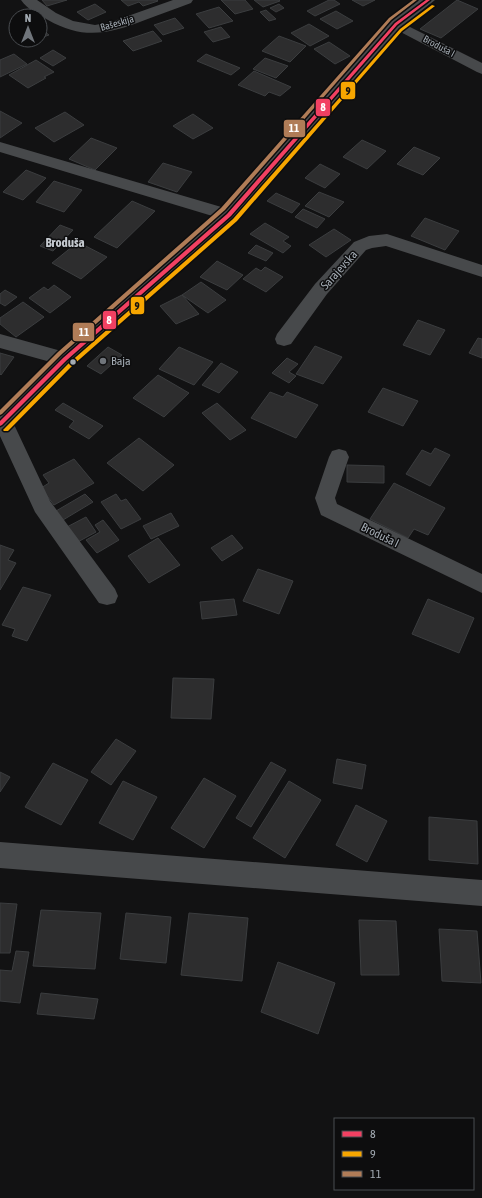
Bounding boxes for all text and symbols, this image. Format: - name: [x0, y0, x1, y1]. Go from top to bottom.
- north arrow: [8, 8, 48, 48]
- text: N: [25, 12, 31, 24]
- street label: Bašeskija: [99, 13, 135, 33]
- street label: Broduša I: [421, 33, 457, 59]
- line badge: 9: [340, 81, 356, 100]
- text: 9: [345, 85, 351, 97]
- line badge: 8: [315, 98, 331, 117]
- text: 8: [320, 101, 326, 113]
- line badge: 11: [283, 119, 306, 138]
- text: 11: [289, 122, 299, 134]
- district label: Broduša: [45, 235, 85, 250]
- street label: Sarajevska: [318, 248, 360, 292]
- line badge: 9: [130, 296, 145, 315]
- text: 9: [134, 300, 140, 312]
- line badge: 8: [102, 310, 117, 330]
- text: 8: [106, 314, 112, 326]
- line badge: 11: [72, 322, 95, 342]
- text: 11: [79, 326, 89, 338]
- place label: Baja: [111, 354, 131, 368]
- marker: Baja: [98, 356, 108, 366]
- unlabelled marker: [68, 357, 78, 367]
- street label: Broduša I: [359, 520, 401, 550]
- legend: [334, 1118, 474, 1190]
- text: 8: [370, 1127, 376, 1141]
- text: 9: [370, 1147, 376, 1161]
- text: 11: [370, 1167, 382, 1181]

